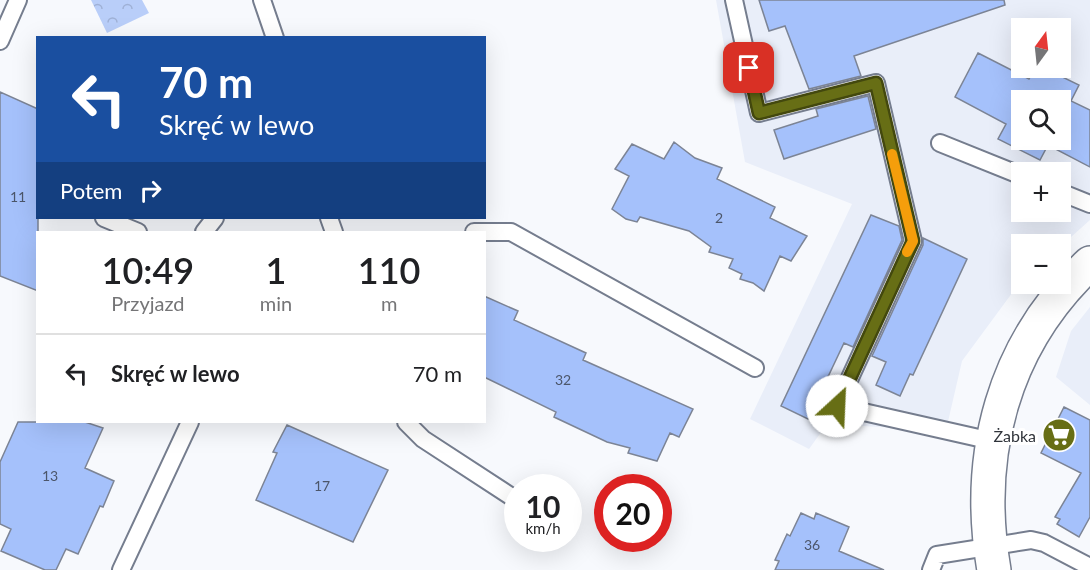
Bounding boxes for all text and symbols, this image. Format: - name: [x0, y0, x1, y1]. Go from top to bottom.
- north arrow: [1011, 18, 1071, 78]
- map controls: [1011, 18, 1071, 294]
- pin: [723, 42, 774, 93]
- icon: arrive: [732, 51, 765, 84]
- text: 70 m: [159, 57, 253, 107]
- icon: left: [60, 60, 138, 138]
- button: search: [1011, 90, 1071, 150]
- text: Skręć w lewo: [159, 108, 314, 141]
- button: +: [1011, 162, 1071, 222]
- icon: right: [134, 174, 167, 207]
- text: Potem: [60, 177, 122, 204]
- house number: 11: [10, 188, 26, 205]
- house number: 2: [715, 209, 723, 226]
- button: −: [1011, 234, 1071, 294]
- text: 10:49: [102, 248, 194, 292]
- text: 1: [266, 248, 286, 292]
- text: 110: [358, 248, 420, 292]
- text: Przyjazd: [111, 291, 185, 315]
- text: min: [260, 291, 292, 315]
- text: m: [381, 291, 397, 315]
- icon: left: [60, 357, 93, 390]
- text: Skręć w lewo: [111, 360, 240, 387]
- text: 70 m: [413, 360, 462, 387]
- house number: 32: [555, 371, 571, 388]
- position arrow: [805, 374, 869, 438]
- supermarket icon: Żabka: [1041, 417, 1077, 453]
- place label: Żabka: [993, 426, 1036, 445]
- house number: 13: [42, 467, 58, 484]
- speed limit sign: 20: [594, 474, 672, 552]
- house number: 17: [314, 477, 330, 494]
- text: 10: [526, 488, 560, 524]
- text: km/h: [525, 519, 561, 537]
- house number: 36: [804, 536, 820, 553]

